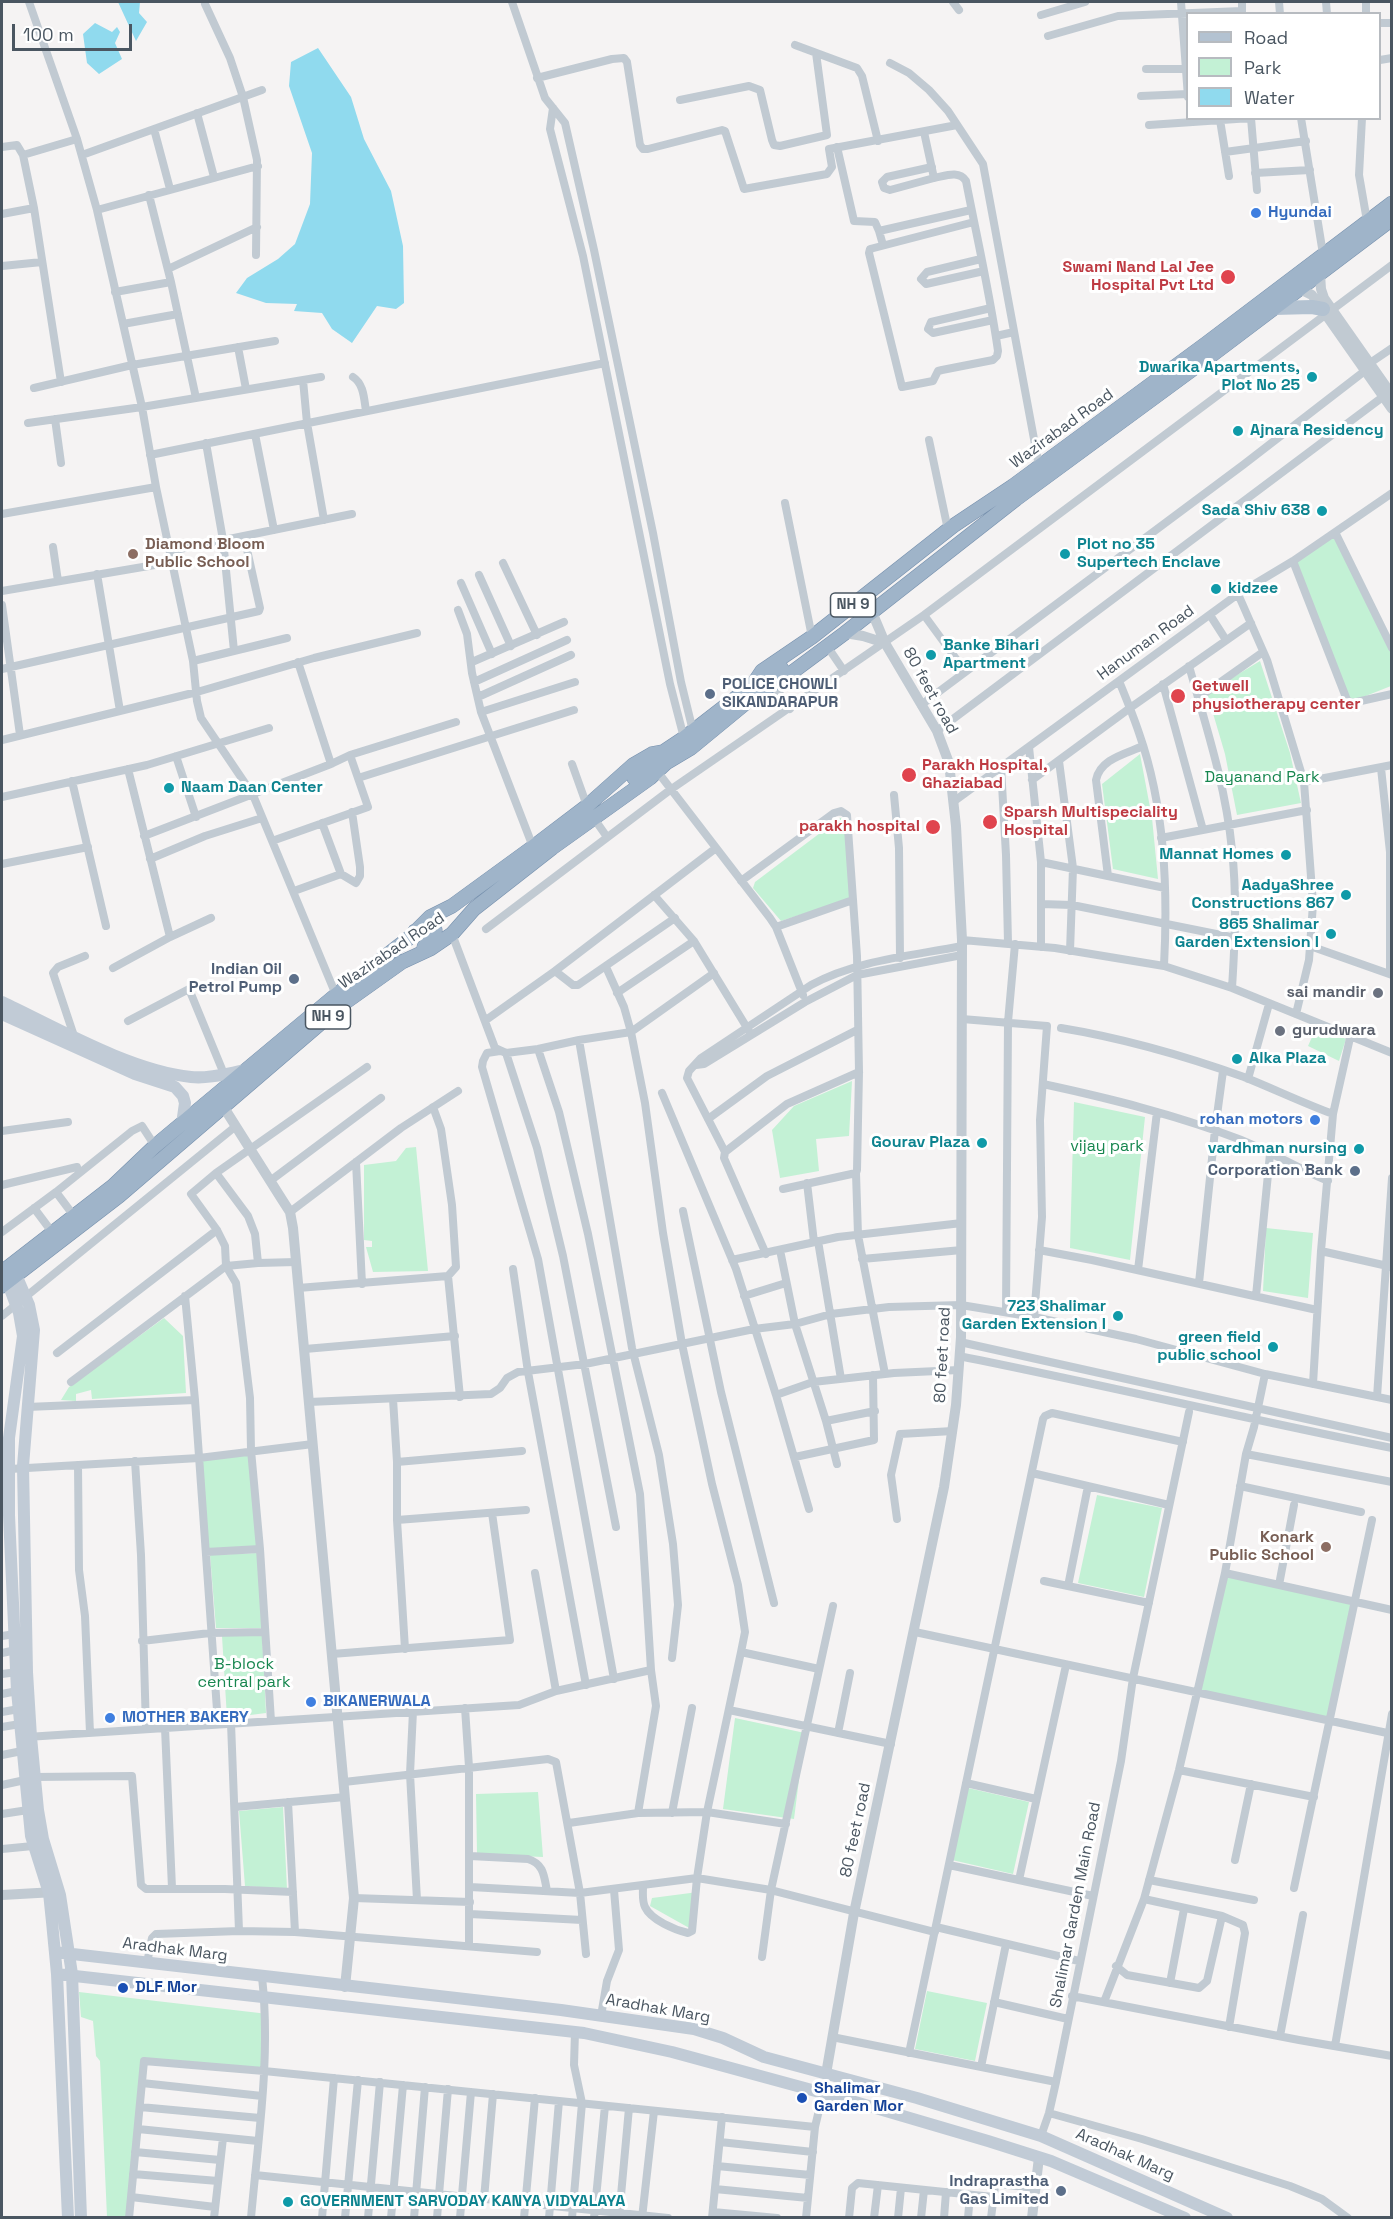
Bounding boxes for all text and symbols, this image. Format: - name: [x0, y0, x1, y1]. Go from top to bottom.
- scale bar: [15, 12, 135, 50]
- legend: [1186, 12, 1381, 120]
- text: 100 m: [23, 23, 74, 46]
- text: Road: [1244, 26, 1288, 49]
- text: Park: [1244, 56, 1281, 79]
- text: Water: [1244, 86, 1295, 109]
- place label: Hyundai: [1268, 203, 1332, 223]
- marker: Hyundai: [1249, 206, 1263, 220]
- place label: Swami Nand Lal Jee Hospital Pvt Ltd: [1063, 258, 1214, 296]
- marker: Swami Nand Lal Jee Hospital Pvt Ltd: [1219, 268, 1237, 286]
- place label: Dwarika Apartments, Plot No 25: [1139, 358, 1300, 396]
- marker: Dwarika Apartments, Plot No 25: [1305, 370, 1319, 384]
- street label: Wazirabad Road: [1007, 385, 1117, 473]
- place label: Ajnara Residency: [1250, 421, 1384, 441]
- marker: Ajnara Residency: [1231, 424, 1245, 438]
- place label: Sada Shiv 638: [1202, 501, 1310, 521]
- marker: Sada Shiv 638: [1315, 504, 1329, 518]
- place label: Diamond Bloom Public School: [145, 535, 265, 573]
- place label: Plot no 35 Supertech Enclave: [1077, 535, 1221, 573]
- marker: Diamond Bloom Public School: [126, 547, 140, 561]
- marker: Plot no 35 Supertech Enclave: [1058, 547, 1072, 561]
- place label: kidzee: [1228, 579, 1278, 599]
- marker: kidzee: [1209, 582, 1223, 596]
- road number: NH 9: [830, 593, 876, 617]
- street label: Hanuman Road: [1094, 601, 1198, 685]
- place label: Banke Bihari Apartment: [943, 636, 1039, 674]
- street label: 80 feet road: [898, 644, 962, 738]
- marker: Banke Bihari Apartment: [924, 648, 938, 662]
- place label: POLICE CHOWLI SIKANDARAPUR: [722, 675, 838, 713]
- place label: Getwell physiotherapy center: [1192, 677, 1361, 715]
- marker: POLICE CHOWLI SIKANDARAPUR: [703, 687, 717, 701]
- marker: Getwell physiotherapy center: [1169, 687, 1187, 705]
- place label: Parakh Hospital, Ghaziabad: [922, 756, 1048, 794]
- marker: Parakh Hospital, Ghaziabad: [900, 766, 918, 784]
- park label: Dayanand Park: [1204, 768, 1320, 788]
- place label: Naam Daan Center: [181, 778, 323, 798]
- marker: Naam Daan Center: [162, 781, 176, 795]
- place label: Sparsh Multispeciality Hospital: [1004, 803, 1178, 841]
- marker: Sparsh Multispeciality Hospital: [981, 813, 999, 831]
- place label: parakh hospital: [799, 817, 920, 837]
- marker: parakh hospital: [924, 818, 942, 836]
- place label: Mannat Homes: [1159, 845, 1274, 865]
- marker: Mannat Homes: [1279, 848, 1293, 862]
- place label: AadyaShree Constructions 867: [1191, 876, 1334, 914]
- marker: AadyaShree Constructions 867: [1339, 888, 1353, 902]
- street label: Wazirabad Road: [336, 909, 448, 993]
- place label: 865 Shalimar Garden Extension I: [1175, 915, 1319, 953]
- marker: 865 Shalimar Garden Extension I: [1324, 927, 1338, 941]
- place label: Indian Oil Petrol Pump: [189, 960, 282, 998]
- marker: Indian Oil Petrol Pump: [287, 972, 301, 986]
- place label: sai mandir: [1287, 983, 1366, 1003]
- marker: sai mandir: [1371, 986, 1385, 1000]
- road number: NH 9: [306, 1005, 350, 1029]
- place label: gurudwara: [1292, 1021, 1376, 1041]
- marker: gurudwara: [1273, 1024, 1287, 1038]
- place label: Alka Plaza: [1249, 1049, 1326, 1069]
- marker: Alka Plaza: [1230, 1052, 1244, 1066]
- place label: rohan motors: [1200, 1110, 1303, 1130]
- marker: rohan motors: [1308, 1113, 1322, 1127]
- place label: Gourav Plaza: [871, 1133, 970, 1153]
- marker: Gourav Plaza: [975, 1136, 989, 1150]
- park label: vijay park: [1070, 1137, 1144, 1157]
- place label: vardhman nursing: [1208, 1139, 1347, 1159]
- marker: vardhman nursing: [1352, 1142, 1366, 1156]
- place label: Corporation Bank: [1208, 1161, 1343, 1181]
- marker: Corporation Bank: [1348, 1164, 1362, 1178]
- place label: 723 Shalimar Garden Extension I: [962, 1297, 1106, 1335]
- street label: 80 feet road: [931, 1307, 955, 1403]
- marker: 723 Shalimar Garden Extension I: [1111, 1309, 1125, 1323]
- place label: green field public school: [1157, 1328, 1261, 1366]
- marker: green field public school: [1266, 1340, 1280, 1354]
- place label: Konark Public School: [1210, 1528, 1314, 1566]
- marker: Konark Public School: [1319, 1540, 1333, 1554]
- park label: B-block central park: [197, 1655, 291, 1693]
- place label: BIKANERWALA: [323, 1692, 431, 1712]
- marker: BIKANERWALA: [304, 1695, 318, 1709]
- place label: MOTHER BAKERY: [122, 1708, 249, 1728]
- marker: MOTHER BAKERY: [103, 1711, 117, 1725]
- street label: 80 feet road: [837, 1781, 875, 1879]
- street label: Shalimar Garden Main Road: [1047, 1801, 1105, 2009]
- street label: Aradhak Marg: [121, 1934, 229, 1966]
- place label: DLF Mor: [135, 1978, 197, 1998]
- marker: DLF Mor: [116, 1981, 130, 1995]
- street label: Aradhak Marg: [604, 1990, 712, 2028]
- place label: Shalimar Garden Mor: [814, 2079, 903, 2117]
- marker: Shalimar Garden Mor: [795, 2091, 809, 2105]
- street label: Aradhak Marg: [1073, 2125, 1177, 2185]
- place label: Indraprastha Gas Limited: [949, 2172, 1049, 2210]
- marker: Indraprastha Gas Limited: [1054, 2184, 1068, 2198]
- place label: GOVERNMENT SARVODAY KANYA VIDYALAYA: [300, 2192, 625, 2212]
- marker: GOVERNMENT SARVODAY KANYA VIDYALAYA: [281, 2195, 295, 2209]

